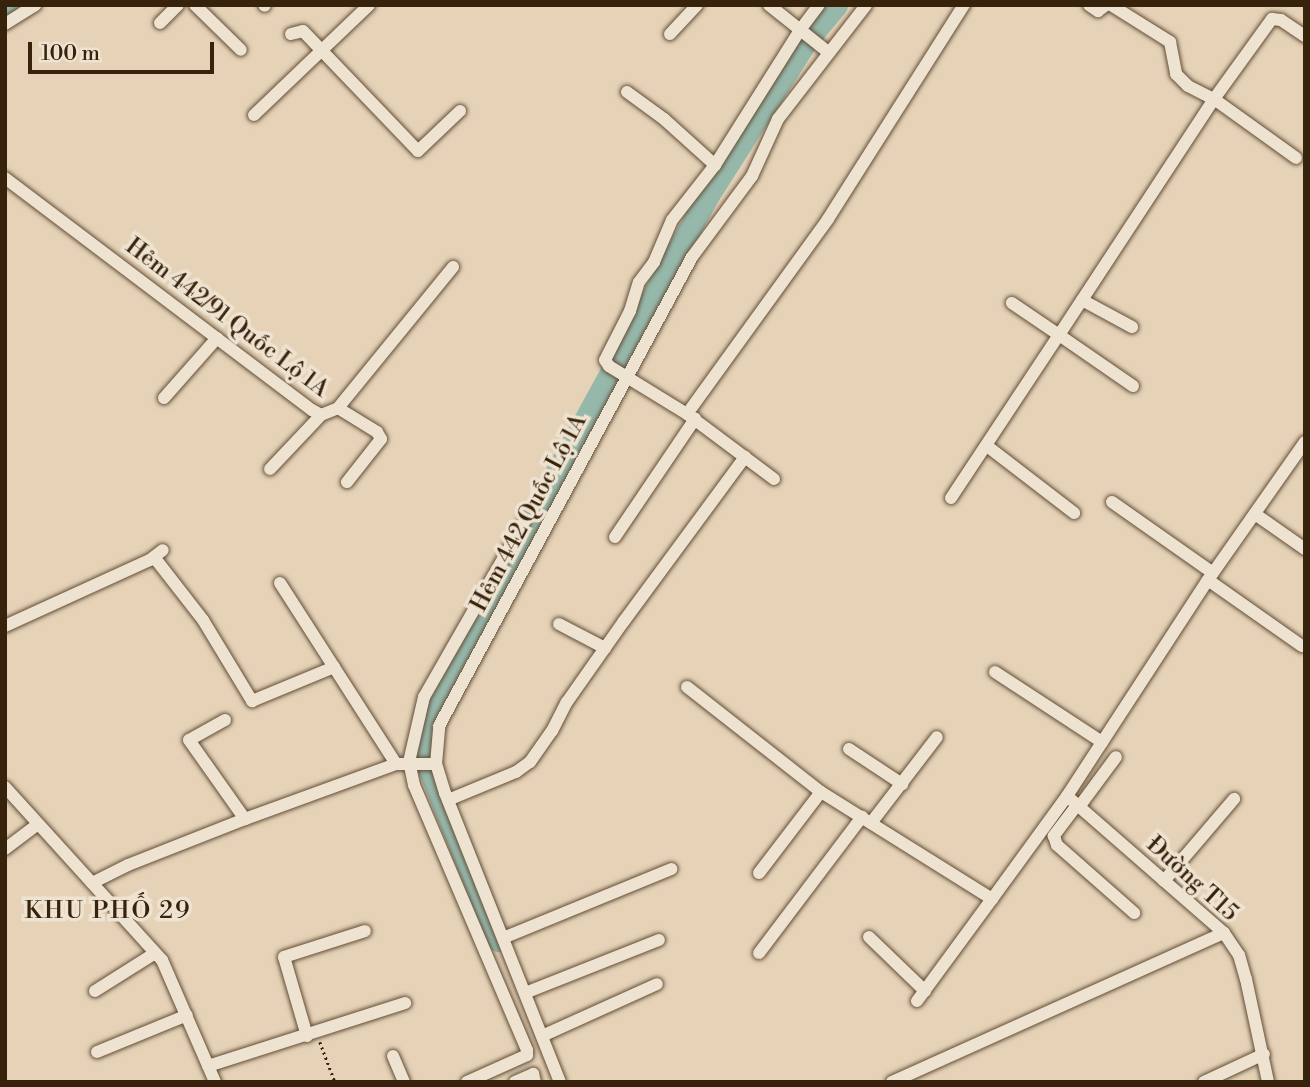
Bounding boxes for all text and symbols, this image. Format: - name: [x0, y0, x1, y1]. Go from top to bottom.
- scale bar: [32, 28, 217, 72]
- text: 100 m: [41, 41, 100, 67]
- street label: Hẻm 442/91 Quốc Lộ 1A: [120, 233, 334, 403]
- street label: Hẻm 442 Quốc Lộ 1A: [465, 410, 593, 616]
- street label: Đường T15: [1141, 831, 1243, 927]
- district label: KHU PHỐ 29: [26, 898, 190, 926]

